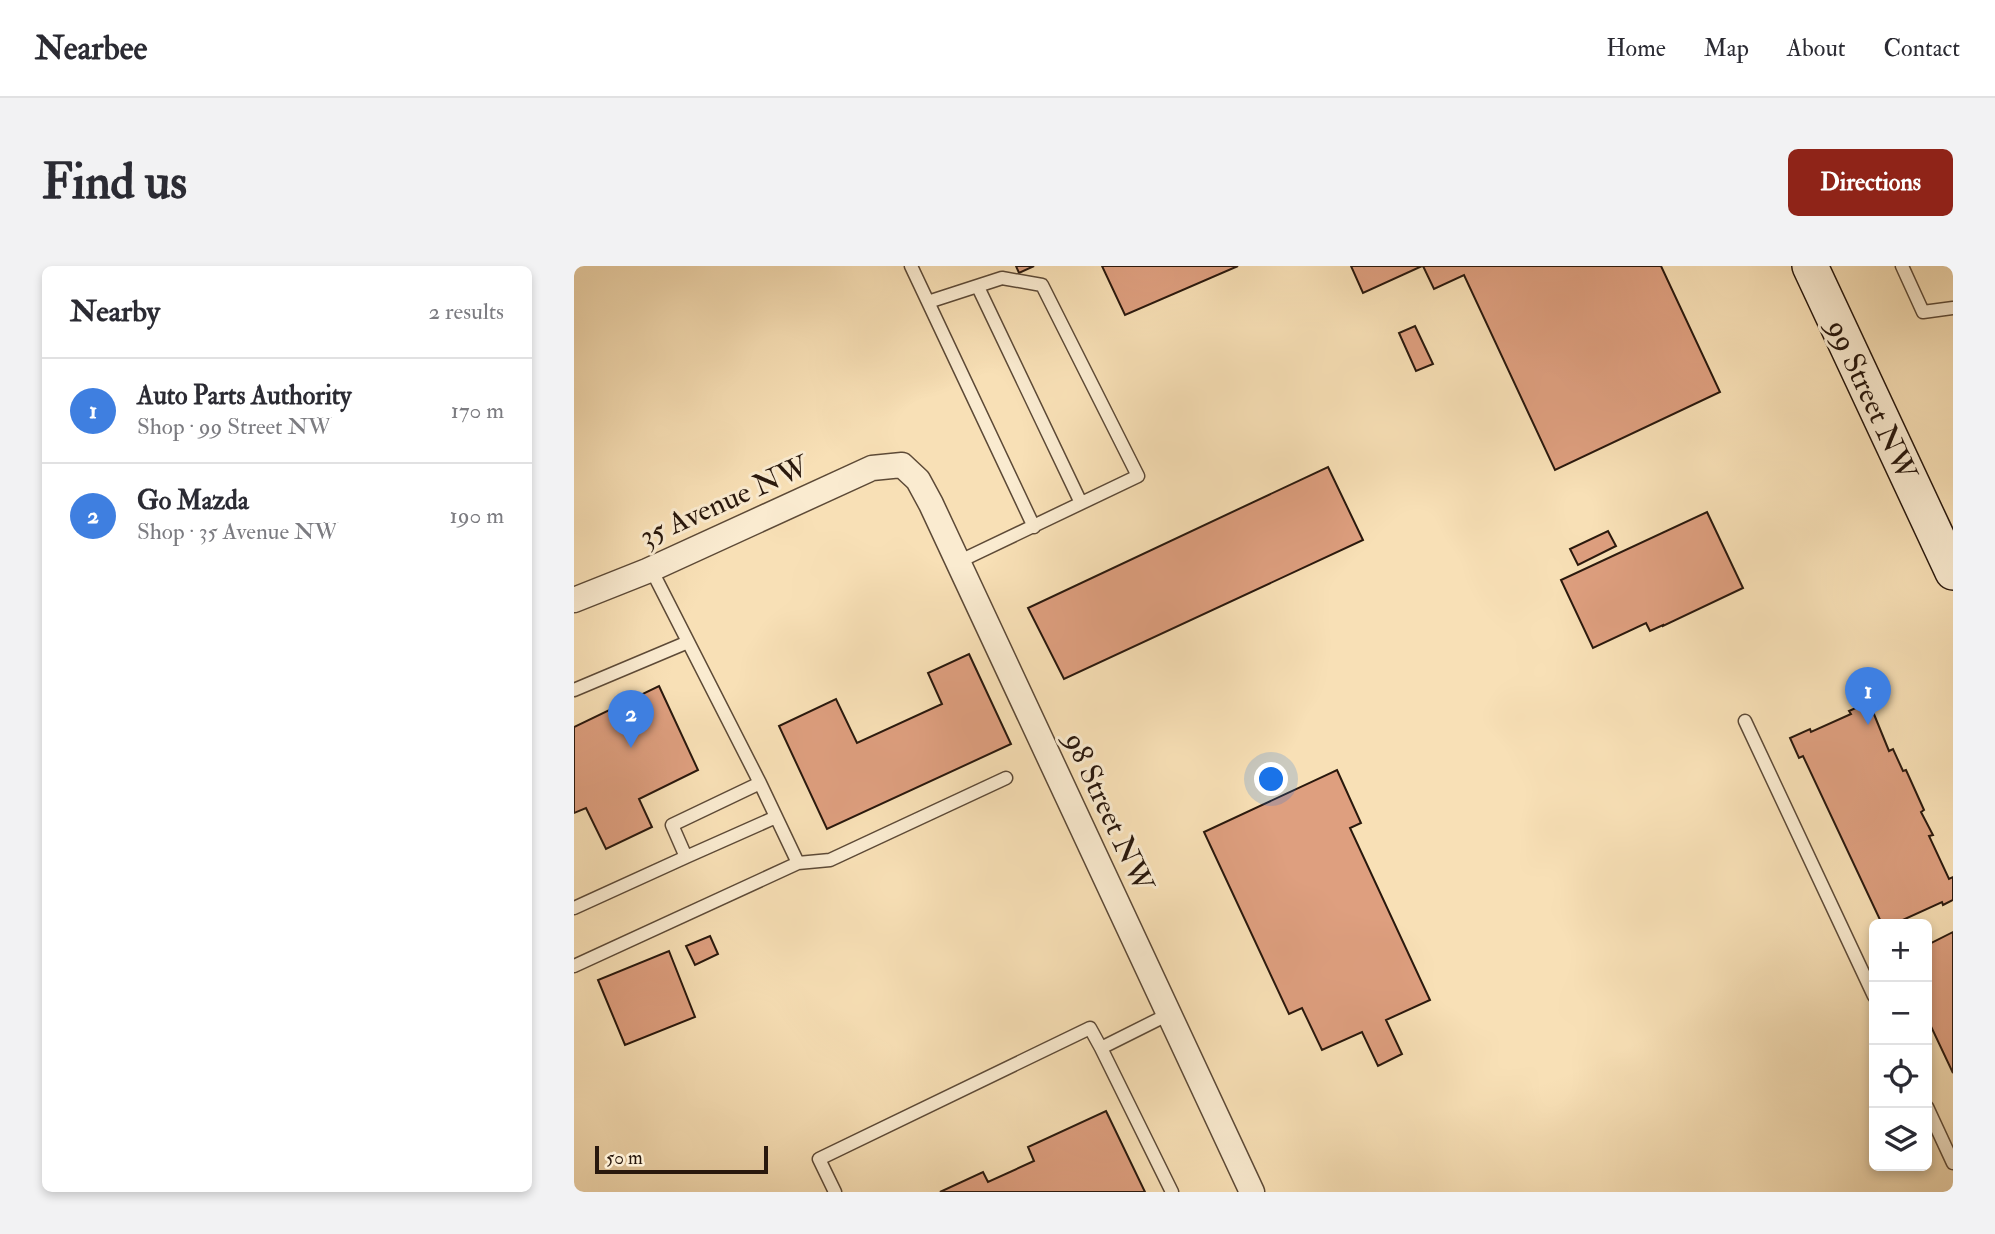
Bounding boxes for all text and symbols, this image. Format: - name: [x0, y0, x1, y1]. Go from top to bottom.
- text: Nearbee: [35, 28, 147, 69]
- text: Home: [1606, 33, 1666, 64]
- text: Map: [1704, 33, 1749, 64]
- text: About: [1787, 33, 1846, 64]
- text: Contact: [1884, 33, 1960, 64]
- button: Directions: [1788, 149, 1953, 216]
- text: Find us: [42, 152, 187, 213]
- text: Nearby: [70, 293, 160, 330]
- text: 2 results: [429, 297, 504, 326]
- street label: 99 Street NW: [1817, 312, 1926, 488]
- text: Auto Parts Authority: [137, 380, 352, 412]
- text: 1: [89, 396, 97, 425]
- text: 170 m: [451, 396, 504, 425]
- text: Shop · 99 Street NW: [137, 412, 331, 441]
- street label: 35 Avenue NW: [634, 447, 816, 555]
- text: Go Mazda: [137, 485, 249, 517]
- text: 2: [87, 501, 99, 530]
- text: 190 m: [450, 501, 504, 530]
- text: Shop · 35 Avenue NW: [137, 517, 338, 546]
- pin: 1: [1845, 667, 1891, 725]
- pin: 2: [608, 690, 654, 748]
- street label: 98 Street NW: [1055, 725, 1162, 899]
- your location: [1254, 762, 1288, 796]
- map controls: [1869, 919, 1932, 1171]
- button: +: [1869, 919, 1932, 982]
- button: −: [1869, 982, 1932, 1045]
- button: locate: [1869, 1045, 1932, 1108]
- button: layers: [1869, 1108, 1932, 1171]
- scale bar: [595, 1143, 768, 1175]
- text: 50 m: [606, 1146, 643, 1170]

